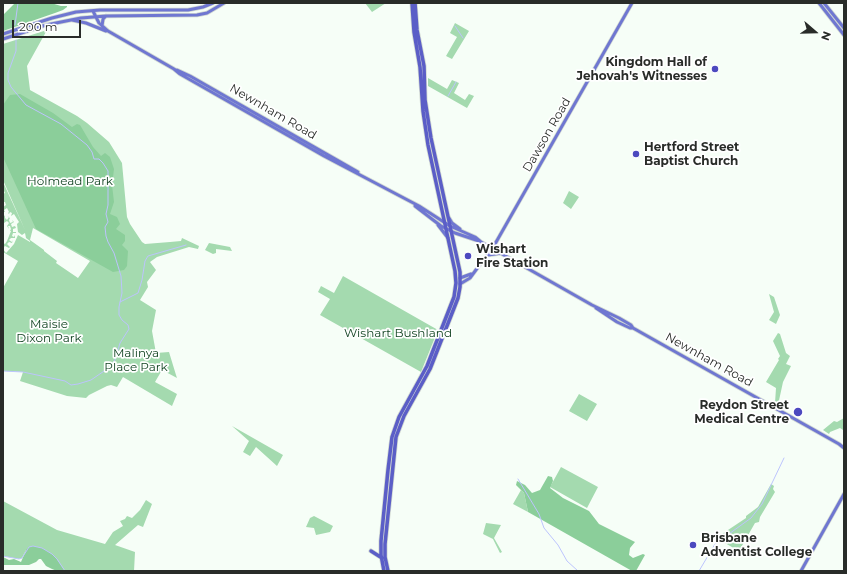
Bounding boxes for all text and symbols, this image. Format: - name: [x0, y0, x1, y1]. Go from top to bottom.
- scale bar: [14, 12, 83, 38]
- north arrow: [795, 12, 835, 52]
- text: 200 m: [19, 19, 58, 34]
- text: N: [818, 30, 834, 43]
- place label: Kingdom Hall of Jehovah's Witnesses: [576, 55, 707, 83]
- marker: Kingdom Hall of Jehovah's Witnesses: [710, 64, 720, 74]
- street label: Newnham Road: [227, 81, 319, 143]
- street label: Dawson Road: [520, 95, 574, 175]
- place label: Hertford Street Baptist Church: [644, 140, 739, 168]
- marker: Hertford Street Baptist Church: [631, 149, 641, 159]
- park label: Holmead Park: [27, 174, 113, 188]
- place label: Wishart Fire Station: [476, 242, 548, 270]
- marker: Wishart Fire Station: [463, 251, 473, 261]
- park label: Maisie Dixon Park: [16, 317, 82, 345]
- park label: Wishart Bushland: [344, 326, 452, 340]
- street label: Newnham Road: [663, 330, 755, 390]
- park label: Malinya Place Park: [104, 346, 168, 374]
- place label: Reydon Street Medical Centre: [694, 398, 789, 426]
- marker: Reydon Street Medical Centre: [792, 406, 804, 418]
- place label: Brisbane Adventist College: [701, 531, 812, 559]
- marker: Brisbane Adventist College: [688, 540, 698, 550]

